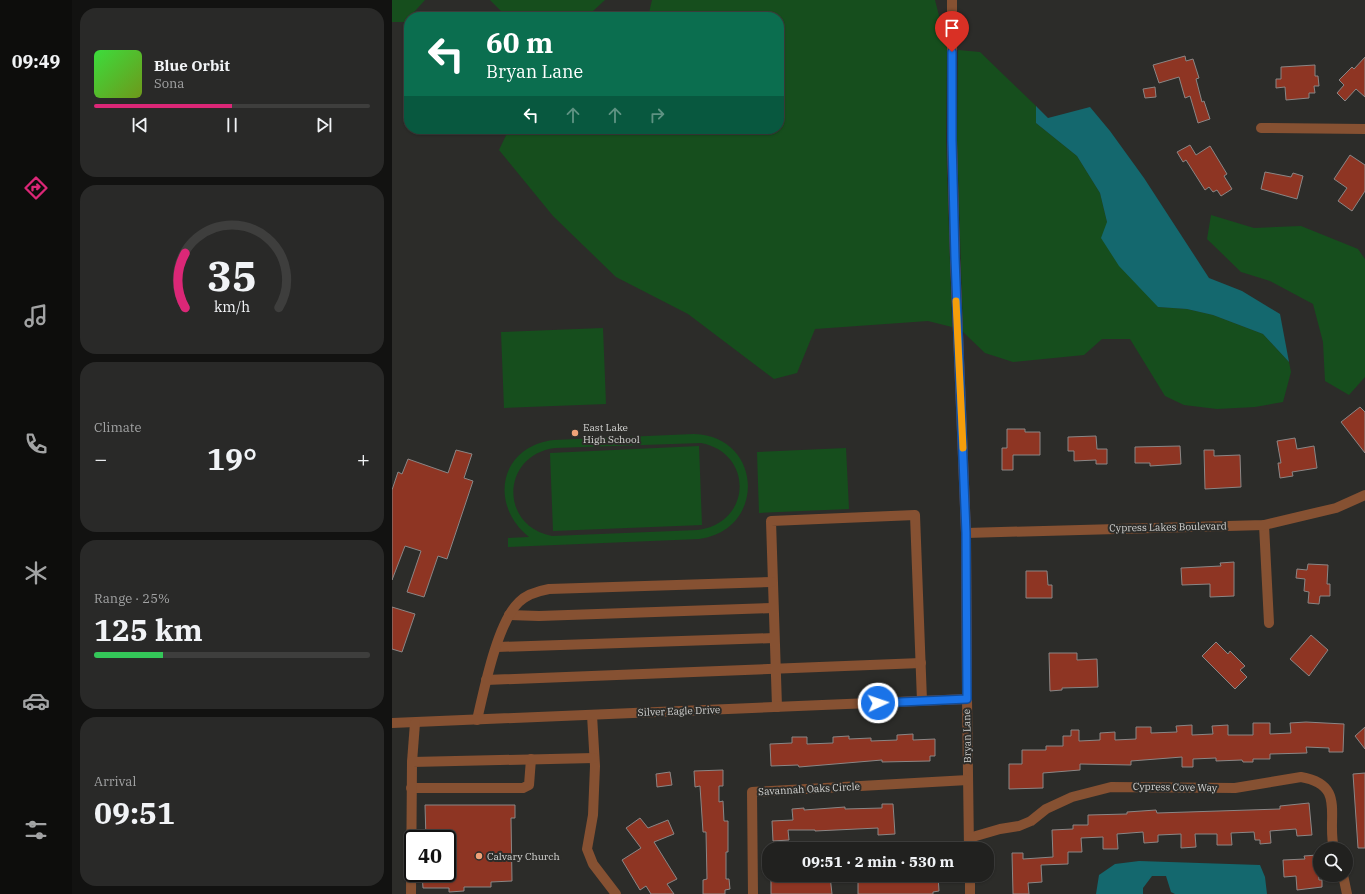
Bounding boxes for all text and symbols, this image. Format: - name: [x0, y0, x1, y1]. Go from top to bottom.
- pin: [935, 11, 969, 52]
- icon: arrive: [941, 17, 963, 39]
- text: 60 m: [486, 24, 553, 61]
- icon: left: [420, 28, 472, 80]
- text: 09:49: [12, 50, 60, 73]
- text: Blue Orbit: [154, 56, 230, 75]
- text: Bryan Lane: [486, 60, 583, 83]
- text: Sona: [154, 75, 184, 92]
- icon: left: [520, 104, 542, 126]
- icon: ahead: [562, 104, 584, 126]
- icon: ahead: [604, 104, 626, 126]
- icon: right: [646, 104, 668, 126]
- icon: previous: [129, 114, 151, 136]
- icon: pause: [221, 114, 243, 136]
- icon: next: [313, 114, 335, 136]
- icon: directions: [22, 174, 50, 202]
- text: 35: [207, 248, 257, 302]
- text: km/h: [214, 296, 250, 315]
- icon: music: [22, 302, 50, 330]
- text: Climate: [94, 419, 141, 436]
- place label: East Lake High School: [583, 421, 640, 446]
- marker: East Lake High School: [570, 428, 580, 438]
- icon: phone: [22, 430, 50, 458]
- text: 19°: [207, 439, 257, 478]
- text: −: [94, 444, 107, 473]
- text: +: [357, 444, 370, 473]
- street label: Cypress Lakes Boulevard: [1109, 519, 1227, 535]
- icon: climate: [22, 559, 50, 587]
- text: Range · 25%: [94, 590, 170, 607]
- text: 125 km: [94, 610, 203, 649]
- position arrow: [857, 682, 899, 724]
- icon: car: [22, 687, 50, 715]
- street label: Silver Eagle Drive: [638, 703, 720, 719]
- street label: Bryan Lane: [960, 709, 974, 763]
- text: Arrival: [94, 773, 136, 790]
- street label: Savannah Oaks Circle: [758, 780, 860, 798]
- street label: Cypress Cove Way: [1133, 780, 1218, 794]
- text: 09:51: [94, 793, 175, 832]
- icon: filters: [22, 816, 50, 844]
- speed limit sign: 40: [404, 830, 456, 882]
- map controls: [1313, 842, 1353, 882]
- button: search: [1313, 842, 1353, 882]
- place label: Calvary Church: [487, 850, 560, 863]
- marker: Calvary Church: [474, 851, 484, 861]
- text: 09:51 · 2 min · 530 m: [802, 852, 954, 871]

